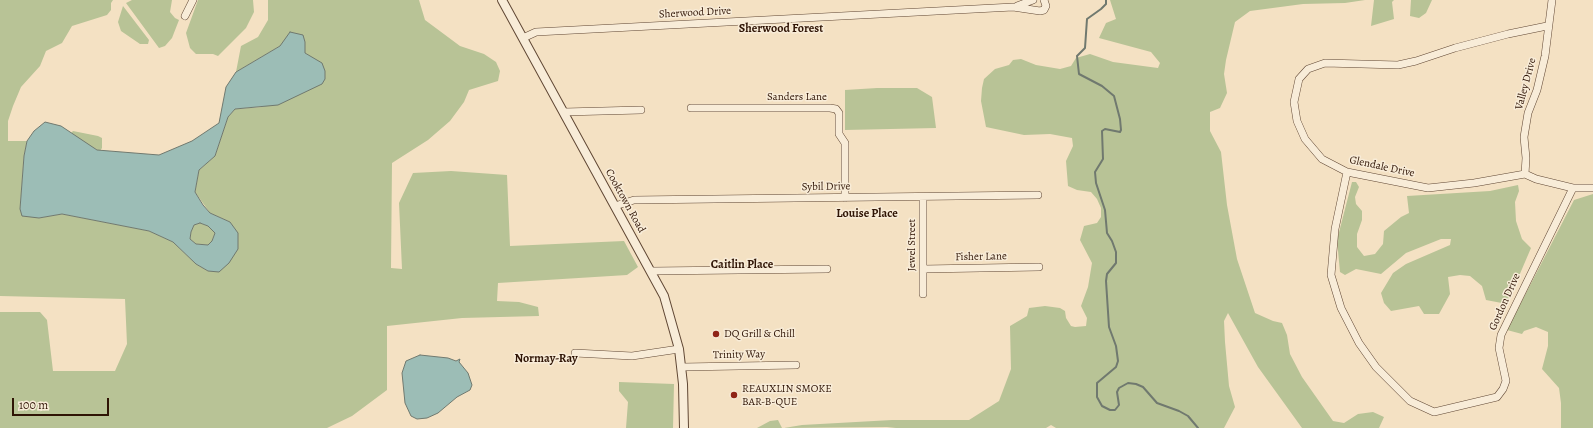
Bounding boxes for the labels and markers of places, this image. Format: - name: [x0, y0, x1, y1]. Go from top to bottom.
- place label: DQ Grill & Chill: [724, 327, 795, 341]
- marker: DQ Grill & Chill: [711, 329, 721, 339]
- place label: REAUXLIN SMOKE BAR-B-QUE: [742, 382, 832, 408]
- marker: REAUXLIN SMOKE BAR-B-QUE: [729, 390, 739, 400]

